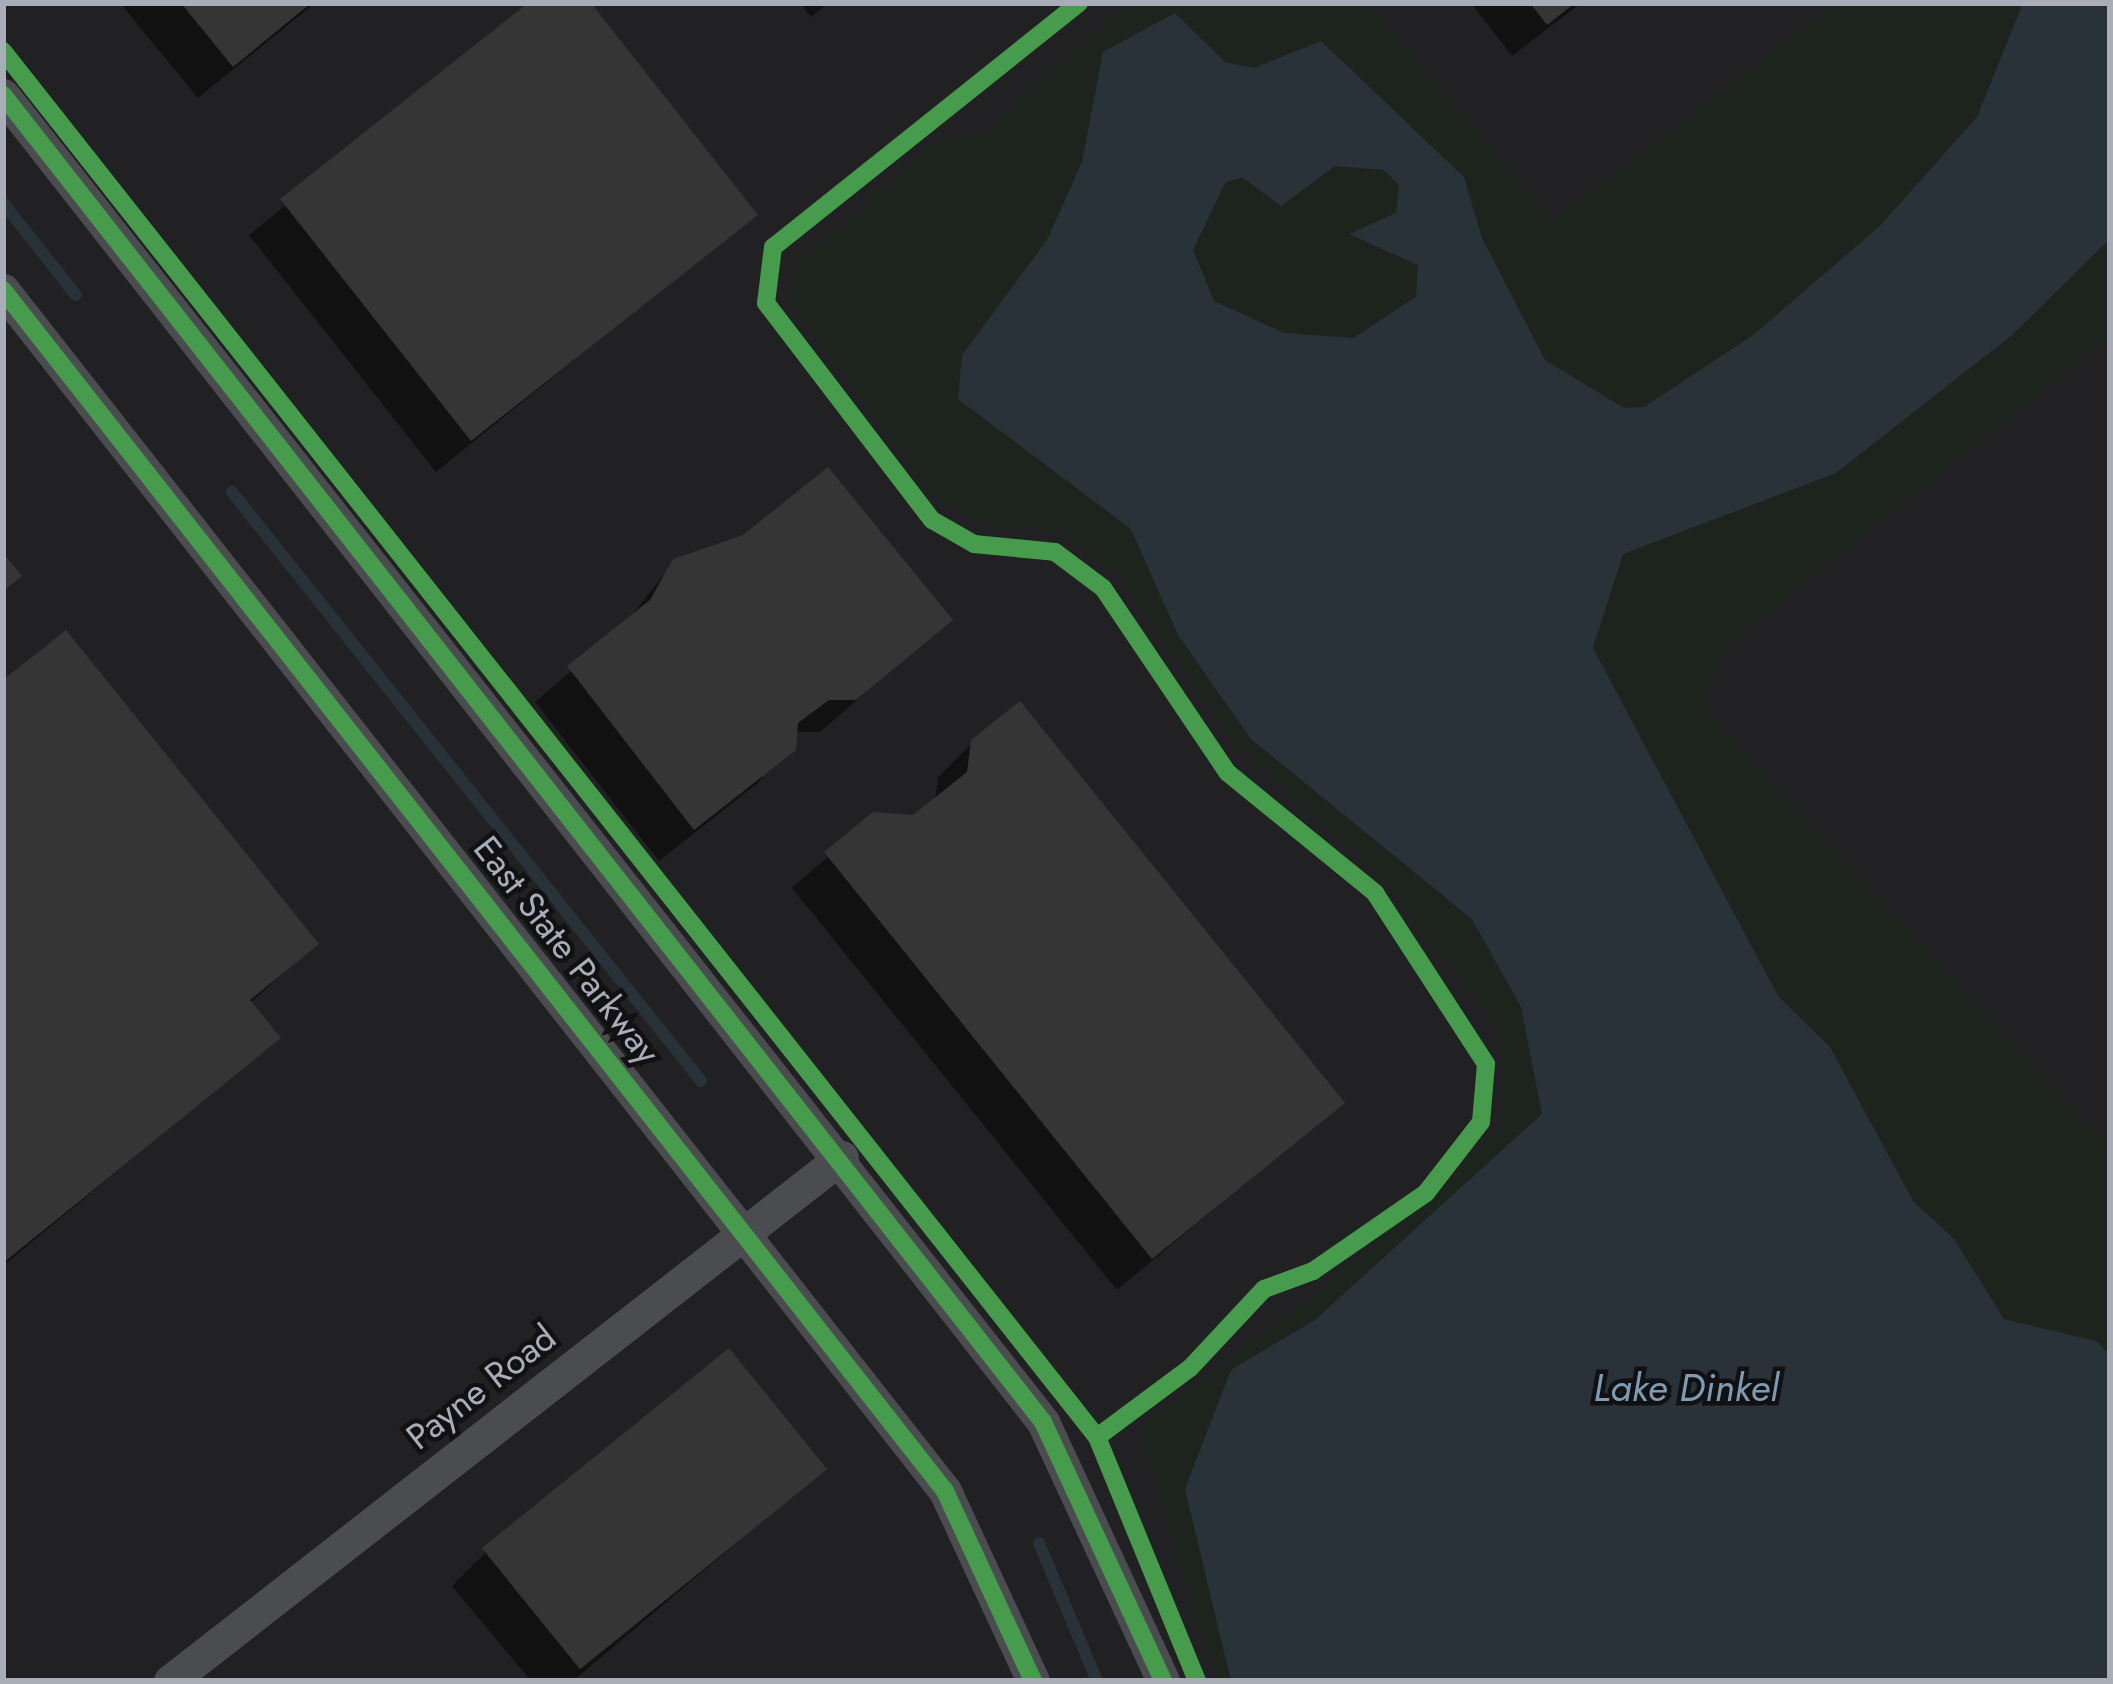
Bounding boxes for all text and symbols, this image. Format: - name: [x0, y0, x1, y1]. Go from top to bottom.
- street label: East State Parkway: [465, 828, 669, 1072]
- street label: Payne Road: [398, 1315, 564, 1459]
- water label: Lake Dinkel: [1593, 1365, 1779, 1411]

